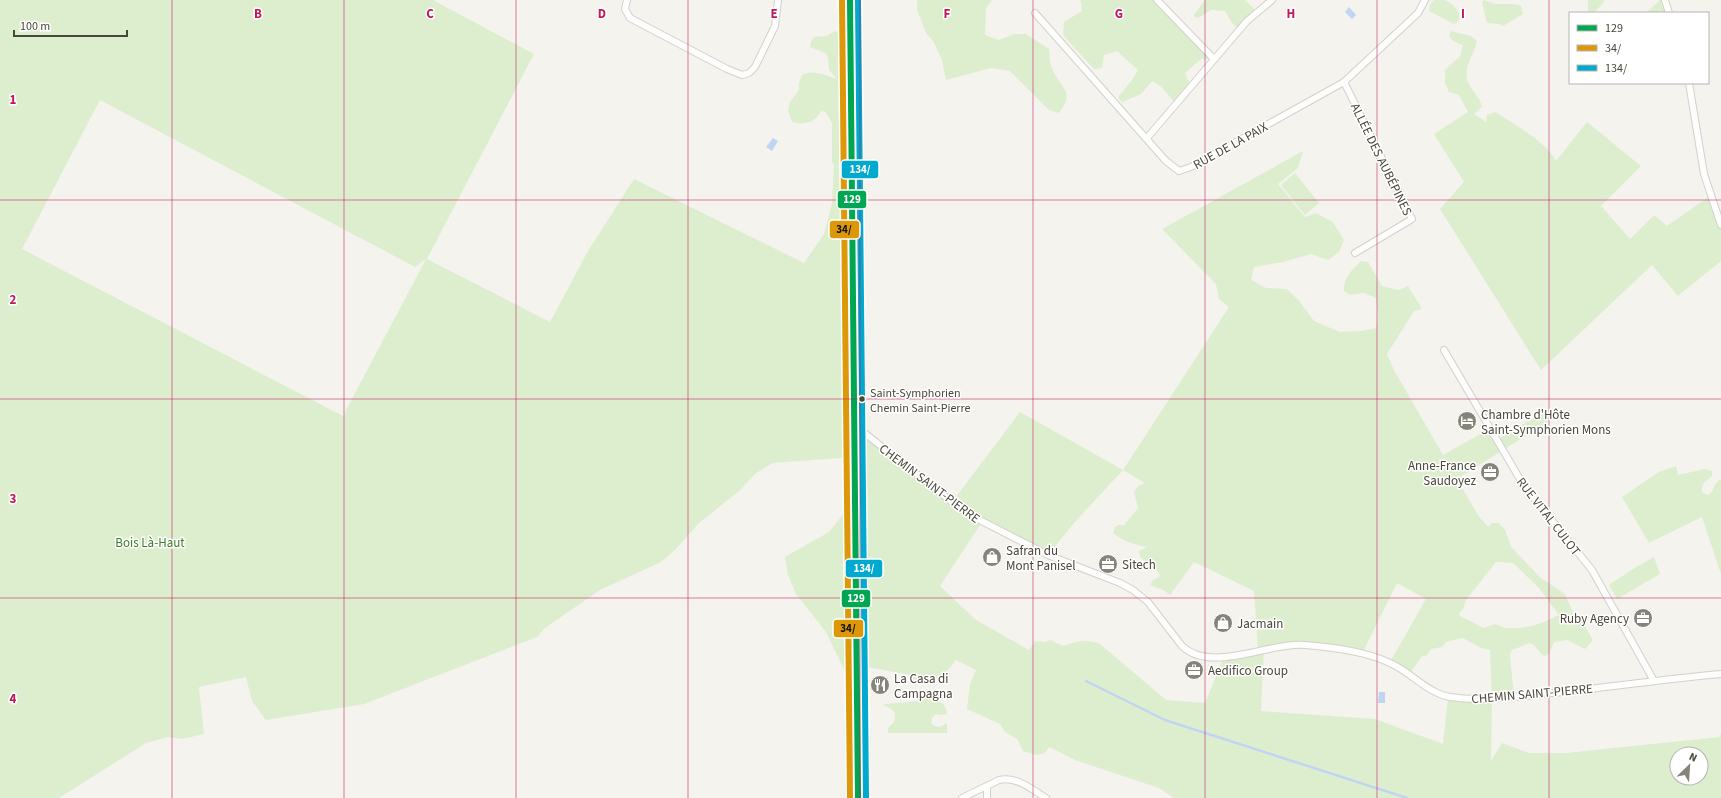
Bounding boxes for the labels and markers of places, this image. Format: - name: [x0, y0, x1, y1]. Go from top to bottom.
- place label: Saint-Symphorien Chemin Saint-Pierre: [870, 385, 971, 417]
- marker: Saint-Symphorien Chemin Saint-Pierre: [857, 394, 867, 404]
- place label: Chambre d'Hôte Saint-Symphorien Mons: [1481, 406, 1611, 439]
- hotel icon: Chambre d'Hôte Saint-Symphorien Mons: [1456, 410, 1478, 432]
- place label: Anne-France Saudoyez: [1408, 457, 1476, 490]
- office icon: Anne-France Saudoyez: [1479, 461, 1501, 483]
- place label: Safran du Mont Panisel: [1006, 542, 1075, 575]
- shop icon: Safran du Mont Panisel: [981, 546, 1003, 568]
- office icon: Sitech: [1097, 553, 1119, 575]
- place label: Sitech: [1122, 556, 1156, 574]
- office icon: Ruby Agency: [1632, 607, 1654, 629]
- place label: Ruby Agency: [1560, 610, 1629, 628]
- shop icon: Jacmain: [1212, 612, 1234, 634]
- place label: Jacmain: [1237, 615, 1283, 633]
- office icon: Aedifico Group: [1183, 659, 1205, 681]
- place label: Aedifico Group: [1208, 662, 1288, 680]
- place label: La Casa di Campagna: [894, 670, 953, 703]
- restaurant icon: La Casa di Campagna: [869, 674, 891, 696]

